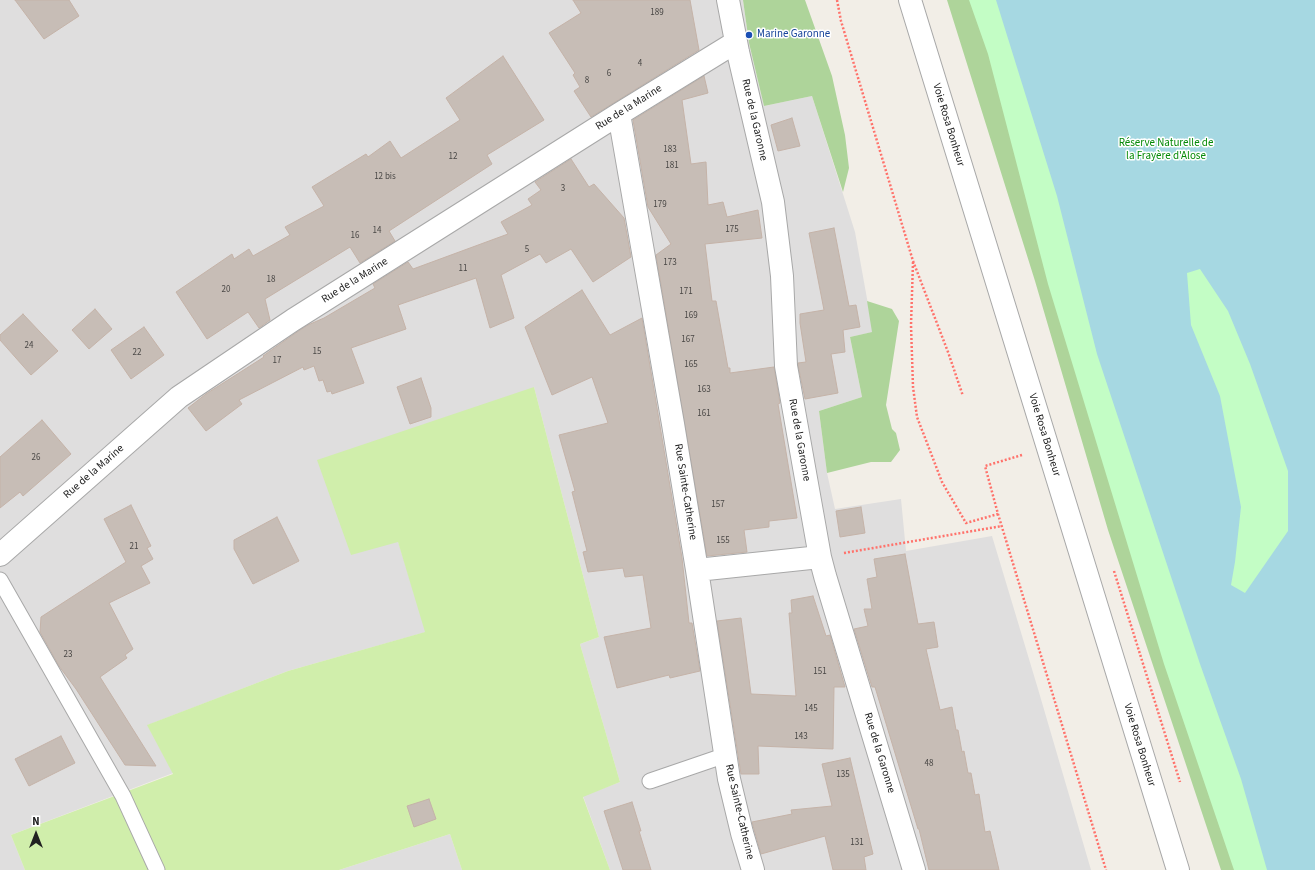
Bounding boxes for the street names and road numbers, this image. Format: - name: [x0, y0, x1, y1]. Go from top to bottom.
- street label: Rue de la Garonne: [738, 78, 770, 162]
- street label: Rue de la Marine: [593, 82, 665, 134]
- street label: Voie Rosa Bonheur: [929, 82, 967, 168]
- street label: Rue de la Marine: [319, 255, 391, 307]
- street label: Voie Rosa Bonheur: [1025, 392, 1063, 478]
- street label: Rue de la Garonne: [785, 398, 813, 482]
- street label: Rue de la Marine: [61, 442, 127, 502]
- street label: Rue Sainte-Catherine: [671, 443, 699, 541]
- street label: Voie Rosa Bonheur: [1120, 702, 1158, 788]
- street label: Rue de la Garonne: [860, 711, 898, 795]
- street label: Rue Sainte-Catherine: [722, 763, 756, 861]

